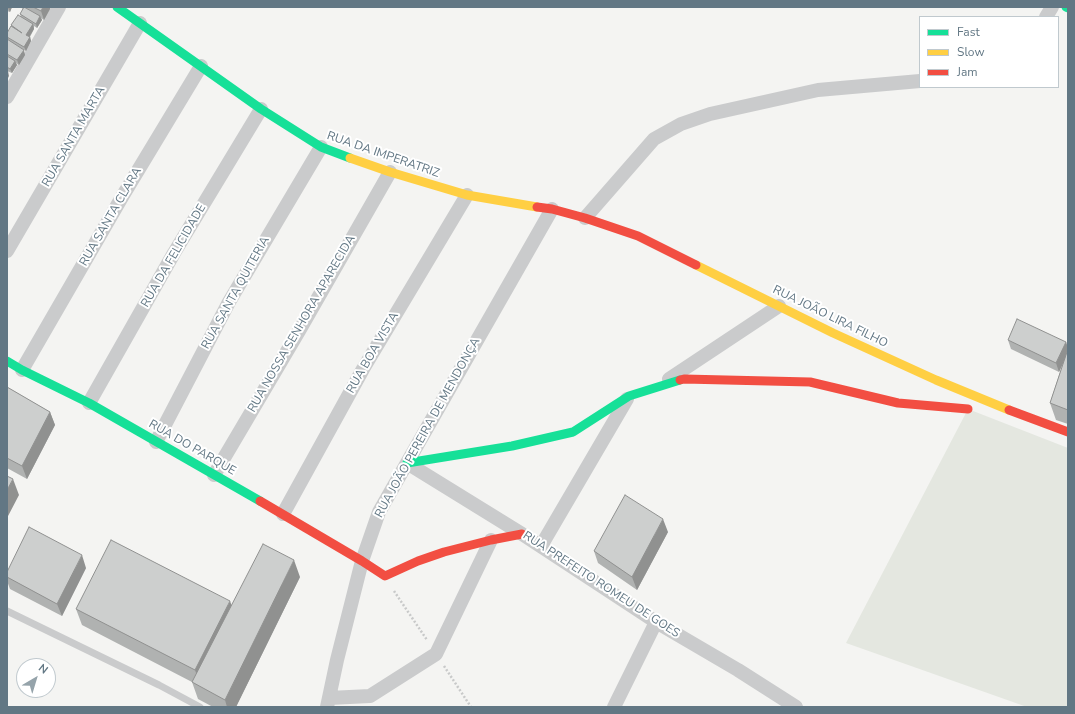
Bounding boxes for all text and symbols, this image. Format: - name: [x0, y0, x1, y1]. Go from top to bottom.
- legend: [919, 16, 1059, 88]
- text: Fast: [957, 24, 980, 40]
- text: Slow: [957, 44, 985, 60]
- text: Jam: [957, 64, 978, 80]
- street label: RUA SANTA MARTA: [39, 84, 109, 190]
- street label: RUA DA IMPERATRIZ: [325, 129, 441, 181]
- street label: RUA SANTA CLARA: [77, 165, 145, 269]
- street label: RUA DA FELICIDADE: [139, 202, 209, 310]
- street label: RUA NOSSA SENHORA APARECIDA: [245, 233, 359, 415]
- street label: RUA SANTA QUITERIA: [199, 234, 273, 352]
- street label: RUA JOÃO LIRA FILHO: [770, 283, 890, 351]
- street label: RUA BOA VISTA: [344, 310, 402, 396]
- street label: RUA JOÃO PEREIRA DE MENDONÇA: [372, 336, 484, 520]
- street label: RUA DO PARQUE: [146, 417, 238, 479]
- street label: RUA PREFEITO ROMEU DE GOES: [520, 529, 682, 641]
- north arrow: [16, 658, 56, 698]
- text: N: [35, 660, 51, 677]

